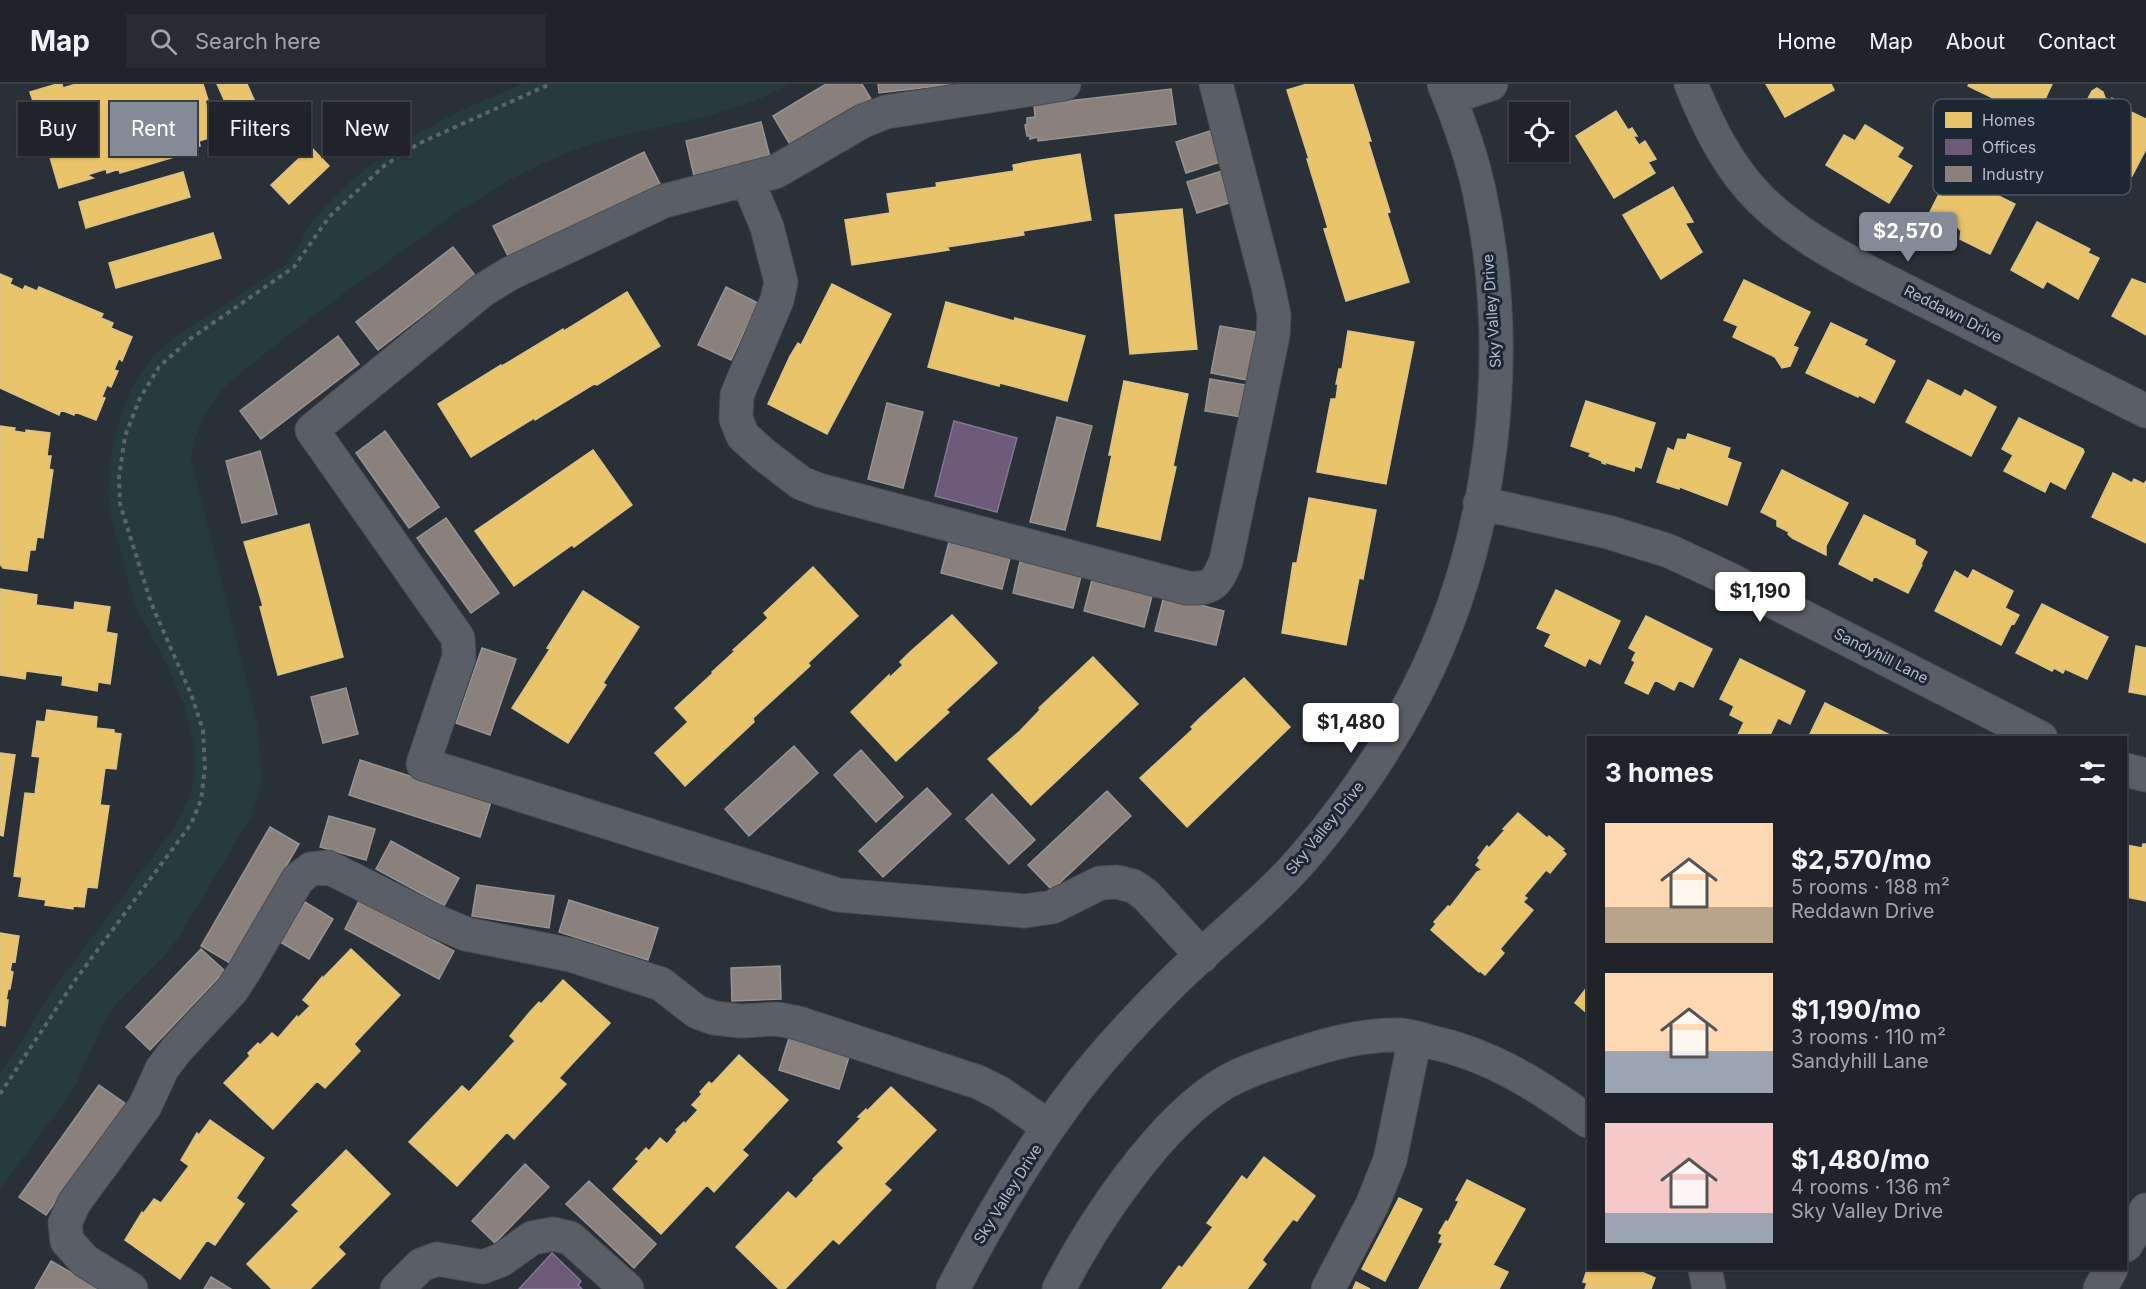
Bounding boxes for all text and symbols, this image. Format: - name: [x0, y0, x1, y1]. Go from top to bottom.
- search box: [126, 14, 546, 68]
- text: Map: [30, 24, 90, 58]
- icon: search: [147, 25, 180, 58]
- text: Search here: [195, 28, 321, 54]
- text: Home: [1777, 29, 1836, 54]
- text: Map: [1869, 29, 1913, 54]
- text: About: [1946, 29, 2005, 54]
- text: Contact: [2038, 29, 2116, 54]
- legend: [1933, 99, 2131, 195]
- chip: Buy: [18, 102, 98, 156]
- chip: Rent: [110, 102, 197, 156]
- chip: Filters: [209, 102, 311, 156]
- chip: New: [323, 102, 410, 156]
- map controls: [1509, 102, 1569, 162]
- button: locate: [1509, 102, 1569, 162]
- text: Homes: [1982, 110, 2035, 130]
- text: Offices: [1982, 137, 2036, 157]
- text: Industry: [1982, 164, 2044, 184]
- pin: $2,570: [1859, 212, 1957, 263]
- text: $2,570: [1873, 219, 1943, 243]
- street label: Sky Valley Drive: [1478, 253, 1505, 369]
- street label: Reddawn Drive: [1901, 281, 2005, 346]
- pin: $1,190: [1711, 572, 1809, 623]
- text: $1,190: [1729, 579, 1791, 603]
- street label: Sandyhill Lane: [1831, 624, 1932, 687]
- pin: $1,480: [1302, 703, 1400, 754]
- text: $1,480: [1317, 710, 1385, 734]
- icon: filters: [2076, 756, 2109, 789]
- text: 3 homes: [1605, 757, 1714, 788]
- street label: Sky Valley Drive: [1281, 777, 1368, 878]
- text: $2,570/mo: [1791, 844, 1932, 875]
- icon: home: [1653, 847, 1725, 919]
- text: 5 rooms · 188 m²: [1791, 875, 1950, 899]
- text: Reddawn Drive: [1791, 899, 1934, 923]
- text: $1,190/mo: [1791, 994, 1921, 1025]
- icon: home: [1653, 997, 1725, 1069]
- text: 3 rooms · 110 m²: [1791, 1025, 1946, 1049]
- text: Sandyhill Lane: [1791, 1049, 1929, 1073]
- street label: Sky Valley Drive: [969, 1140, 1046, 1247]
- text: $1,480/mo: [1791, 1144, 1930, 1175]
- icon: home: [1653, 1147, 1725, 1219]
- text: 4 rooms · 136 m²: [1791, 1175, 1951, 1199]
- text: Sky Valley Drive: [1791, 1199, 1943, 1223]

